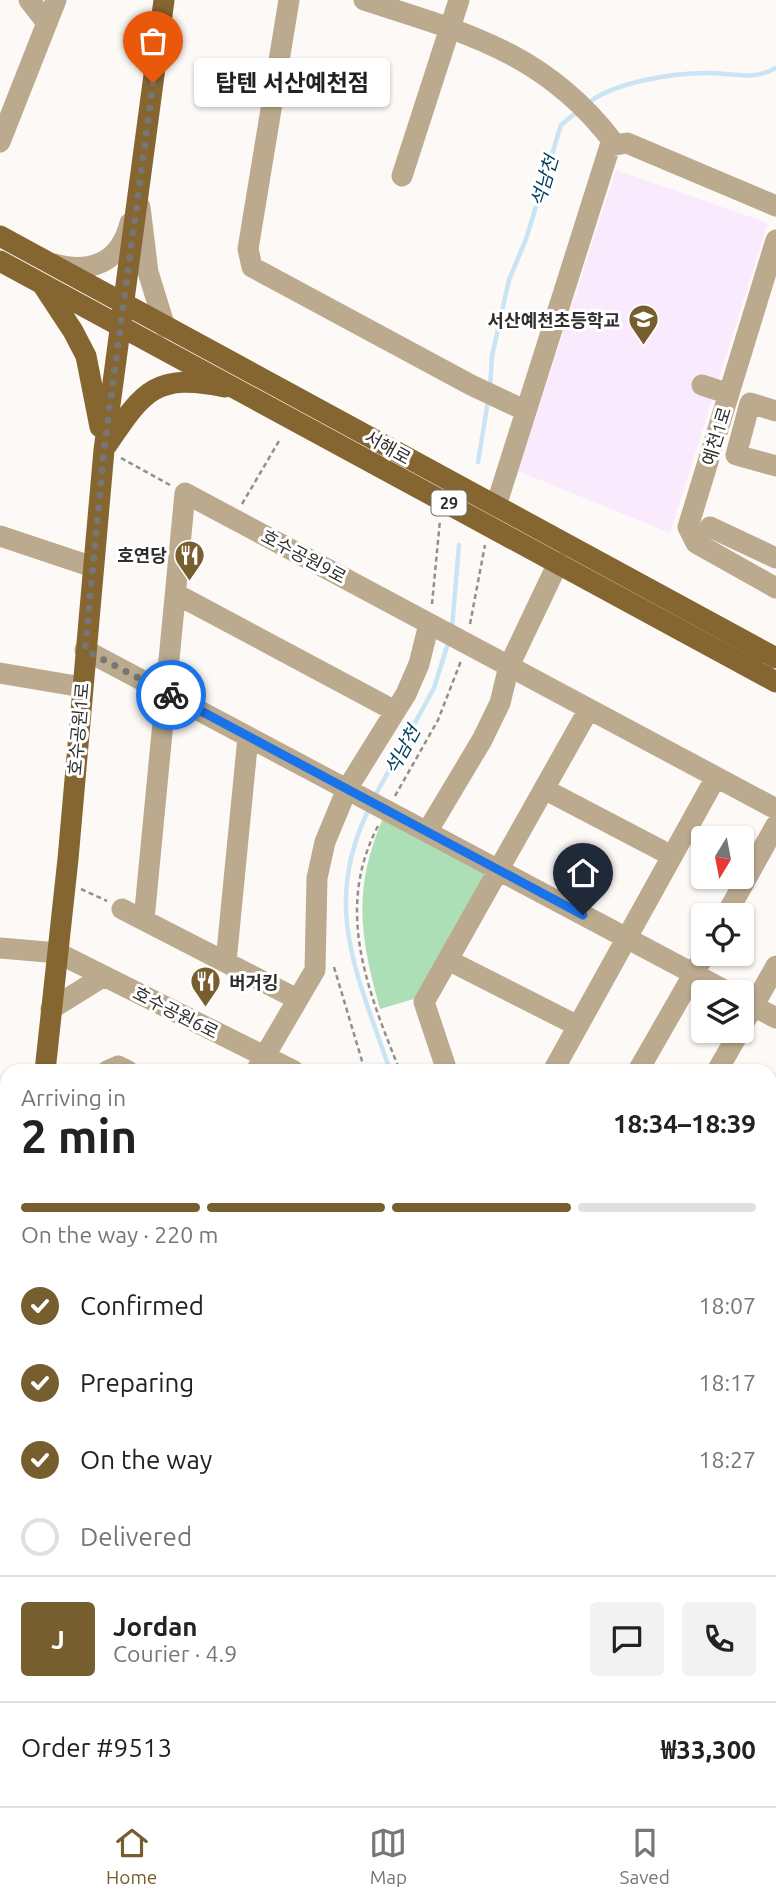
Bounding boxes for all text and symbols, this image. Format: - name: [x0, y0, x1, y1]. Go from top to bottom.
- pin: [123, 11, 183, 83]
- icon: bag: [134, 22, 172, 60]
- callout: 탑텐 서산예천점: [195, 58, 391, 108]
- text: 탑텐 서산예천점: [215, 70, 369, 95]
- water label: 석남천: [526, 151, 563, 209]
- school or university icon: 서산예천초등학교: [626, 303, 660, 347]
- place label: 서산예천초등학교: [488, 310, 620, 330]
- street label: 예천1로: [698, 404, 734, 468]
- street label: 서해로: [361, 426, 415, 468]
- road number: 29: [432, 490, 466, 516]
- street label: 호수공원9로: [258, 525, 350, 587]
- restaurant icon: 호연당: [173, 538, 207, 582]
- place label: 호연당: [117, 545, 167, 565]
- courier: [136, 660, 206, 730]
- icon: bike: [152, 676, 190, 714]
- street label: 호수공원1로: [64, 682, 92, 776]
- water label: 석남천: [380, 720, 425, 778]
- north arrow: [691, 826, 754, 889]
- map controls: [691, 826, 754, 1043]
- pin: [553, 843, 613, 915]
- icon: home: [564, 854, 602, 892]
- button: locate: [691, 903, 754, 966]
- restaurant icon: 버거킹: [189, 965, 223, 1009]
- place label: 버거킹: [229, 972, 279, 992]
- button: layers: [691, 980, 754, 1043]
- street label: 호수공원6로: [130, 982, 222, 1042]
- text: Arriving in: [21, 1085, 126, 1110]
- text: 18:34–18:39: [613, 1109, 756, 1138]
- text: 2 min: [21, 1110, 137, 1162]
- text: On the way · 220 m: [21, 1222, 218, 1247]
- icon: check: [21, 1287, 59, 1325]
- text: Confirmed: [80, 1291, 204, 1320]
- text: 18:07: [698, 1293, 756, 1318]
- icon: check: [21, 1364, 59, 1402]
- text: Preparing: [80, 1368, 194, 1397]
- text: 18:17: [698, 1370, 756, 1395]
- icon: check: [21, 1441, 59, 1479]
- text: On the way: [80, 1445, 212, 1474]
- text: 18:27: [698, 1447, 756, 1472]
- text: Delivered: [80, 1522, 192, 1551]
- button: chat: [590, 1602, 664, 1676]
- button: phone: [682, 1602, 756, 1676]
- text: Jordan: [113, 1612, 198, 1641]
- text: J: [51, 1625, 65, 1654]
- text: Courier · 4.9: [113, 1641, 237, 1666]
- text: Order #9513: [21, 1733, 172, 1762]
- text: ₩33,300: [661, 1735, 756, 1764]
- tab: Home: [106, 1824, 157, 1888]
- tab: Map: [369, 1824, 407, 1888]
- tab: Saved: [619, 1824, 670, 1888]

